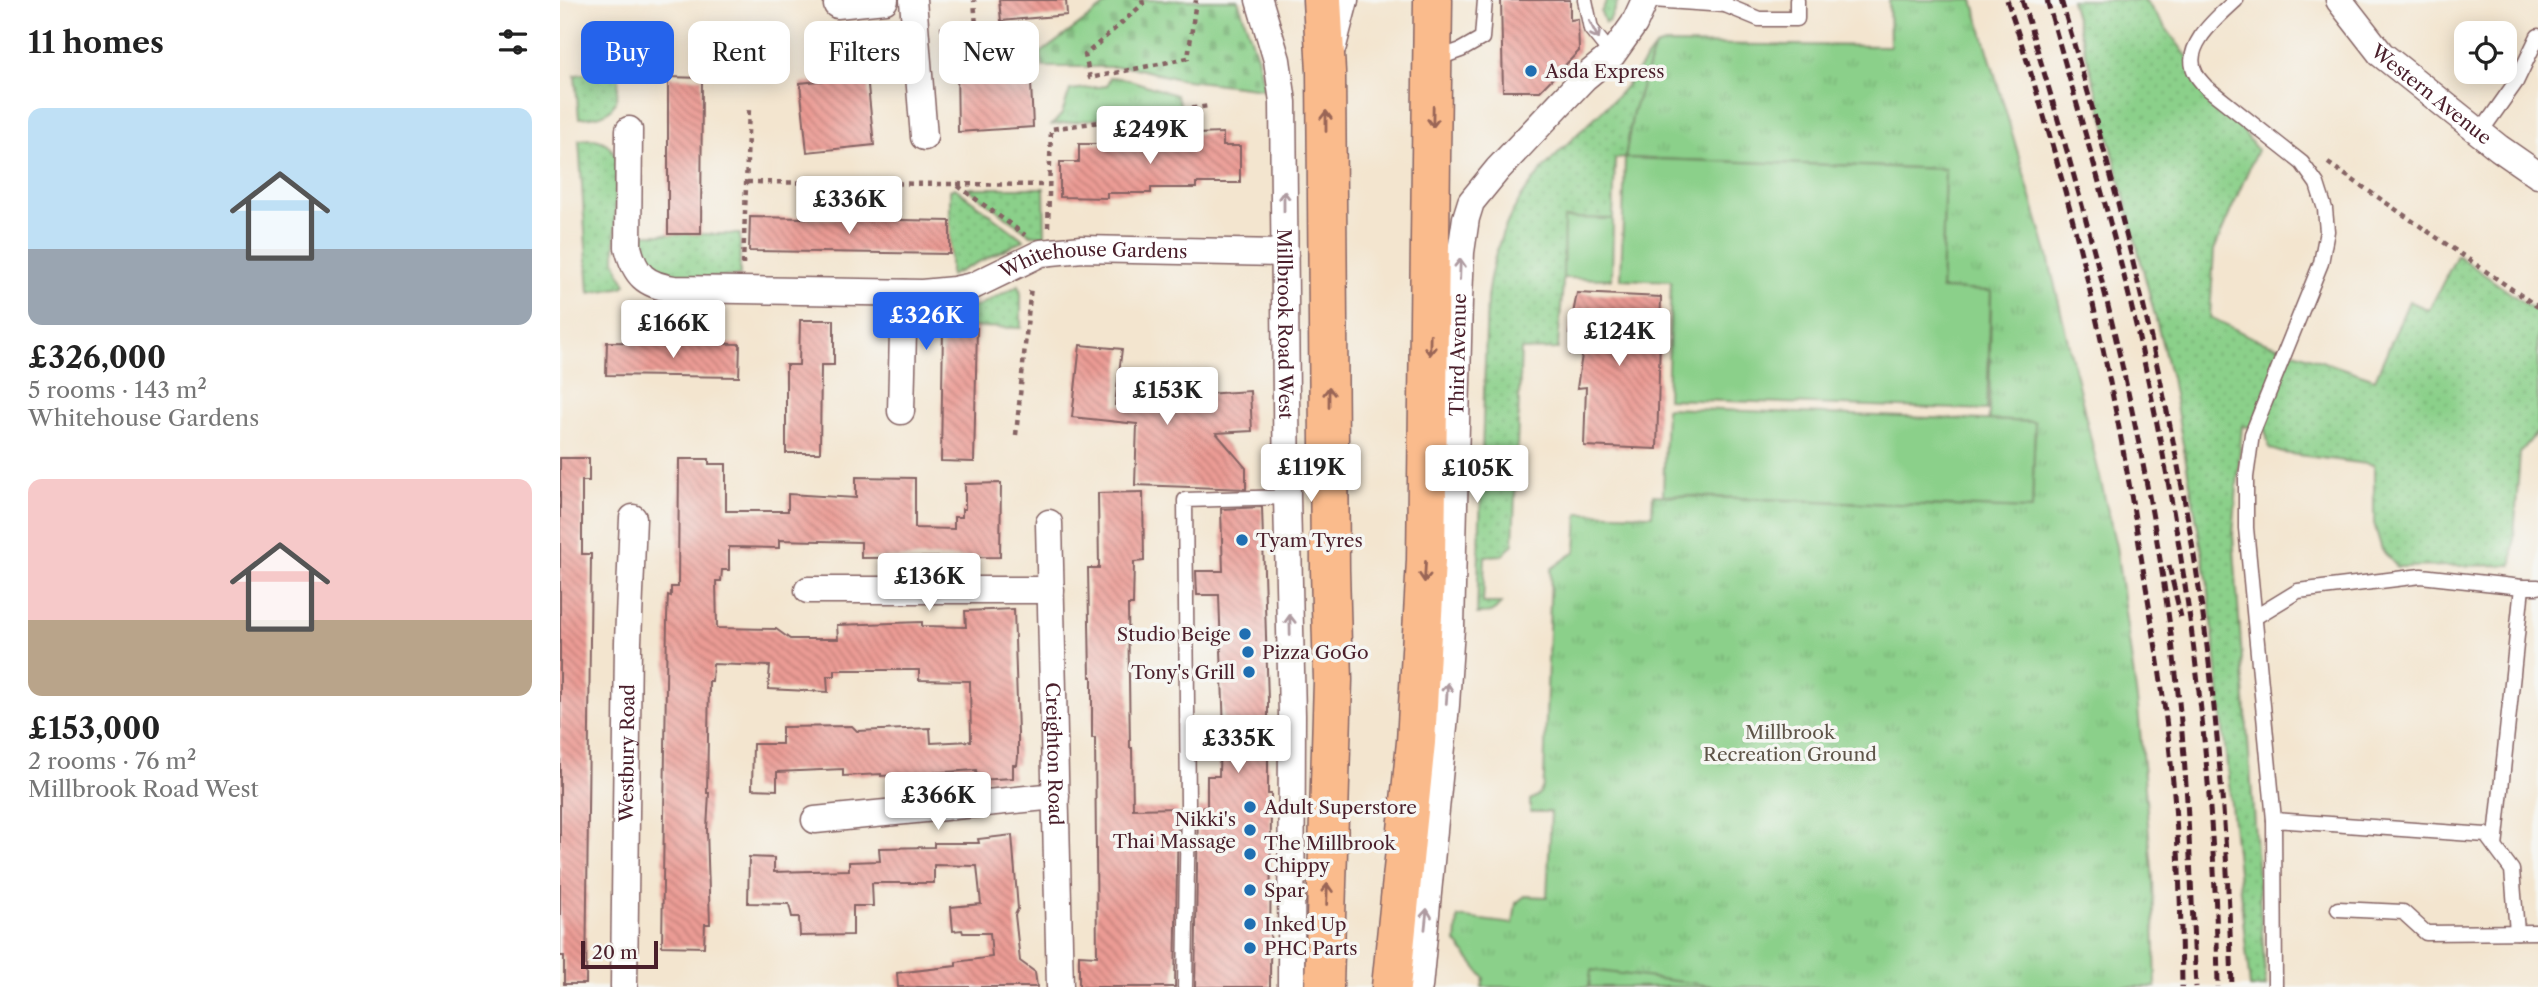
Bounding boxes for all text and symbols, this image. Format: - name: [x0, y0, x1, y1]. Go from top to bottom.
- one-way arrow: [1588, 19, 1602, 39]
- chip: Buy: [581, 21, 674, 84]
- chip: Rent: [688, 21, 790, 84]
- chip: Filters: [804, 21, 925, 84]
- chip: New: [939, 21, 1039, 84]
- map controls: [2454, 21, 2517, 84]
- button: locate: [2454, 21, 2517, 84]
- icon: filters: [494, 23, 532, 61]
- text: 11 homes: [28, 24, 164, 61]
- street label: Western Avenue: [2366, 39, 2496, 149]
- place label: Asda Express: [1544, 60, 1665, 83]
- marker: Asda Express: [1523, 63, 1539, 79]
- one-way arrow: [1426, 105, 1440, 128]
- pin: £249K: [1101, 106, 1199, 166]
- one-way arrow: [1320, 110, 1333, 133]
- text: £249K: [1113, 115, 1187, 143]
- icon: home: [217, 153, 343, 279]
- pin: £336K: [800, 176, 898, 236]
- text: £336K: [812, 185, 886, 213]
- one-way arrow: [1277, 190, 1291, 213]
- street label: Millbrook Road West: [1273, 229, 1298, 420]
- street label: Whitehouse Gardens: [995, 237, 1188, 283]
- one-way arrow: [1454, 258, 1467, 281]
- pin: £326K: [877, 292, 975, 352]
- street label: Third Avenue: [1445, 292, 1471, 416]
- pin: £166K: [624, 300, 722, 360]
- text: £326K: [889, 301, 963, 329]
- pin: £124K: [1570, 308, 1668, 368]
- text: £166K: [637, 309, 709, 337]
- text: £124K: [1583, 317, 1655, 345]
- one-way arrow: [1424, 333, 1437, 356]
- text: £326,000: [28, 339, 166, 376]
- pin: £153K: [1118, 368, 1216, 427]
- text: 5 rooms · 143 m²: [28, 376, 207, 404]
- text: £153K: [1132, 376, 1202, 404]
- one-way arrow: [1322, 386, 1336, 409]
- text: Whitehouse Gardens: [28, 404, 259, 432]
- pin: £119K: [1262, 444, 1360, 504]
- pin: £105K: [1428, 446, 1526, 505]
- text: £119K: [1277, 453, 1345, 481]
- text: £105K: [1441, 454, 1513, 482]
- icon: home: [217, 524, 343, 650]
- place label: Tyam Tyres: [1256, 529, 1363, 552]
- marker: Tyam Tyres: [1234, 532, 1250, 548]
- pin: £136K: [880, 554, 978, 613]
- one-way arrow: [1419, 560, 1432, 583]
- text: £136K: [894, 562, 964, 590]
- one-way arrow: [1283, 614, 1296, 637]
- place label: Studio Beige: [1117, 623, 1231, 646]
- marker: Studio Beige: [1237, 626, 1253, 642]
- place label: Pizza GoGo: [1262, 641, 1369, 664]
- marker: Pizza GoGo: [1240, 644, 1256, 660]
- place label: Tony's Grill: [1131, 661, 1235, 684]
- marker: Tony's Grill: [1241, 664, 1257, 680]
- street label: Creighton Road: [1041, 682, 1068, 826]
- one-way arrow: [1441, 682, 1454, 704]
- street label: Westbury Road: [614, 683, 639, 823]
- text: £153,000: [28, 710, 160, 747]
- pin: £335K: [1189, 716, 1287, 775]
- park label: Millbrook Recreation Ground: [1703, 721, 1877, 766]
- text: £335K: [1202, 724, 1274, 752]
- text: 2 rooms · 76 m²: [28, 747, 196, 775]
- pin: £366K: [889, 772, 987, 832]
- text: Millbrook Road West: [28, 775, 259, 803]
- text: £366K: [901, 781, 975, 809]
- place label: Adult Superstore: [1263, 796, 1417, 819]
- marker: Adult Superstore: [1242, 799, 1258, 815]
- place label: Nikki's Thai Massage: [1113, 808, 1236, 853]
- marker: Nikki's Thai Massage: [1242, 822, 1258, 838]
- place label: The Millbrook Chippy: [1264, 832, 1397, 877]
- marker: The Millbrook Chippy: [1242, 846, 1258, 862]
- place label: Spar: [1264, 879, 1305, 902]
- marker: Spar: [1242, 882, 1258, 898]
- one-way arrow: [1320, 883, 1334, 906]
- one-way arrow: [1420, 908, 1433, 931]
- place label: Inked Up: [1264, 913, 1347, 936]
- marker: Inked Up: [1242, 916, 1258, 932]
- place label: PHC Parts: [1264, 937, 1358, 960]
- scale bar: [581, 938, 658, 970]
- marker: PHC Parts: [1242, 940, 1258, 956]
- text: 20 m: [592, 941, 638, 964]

